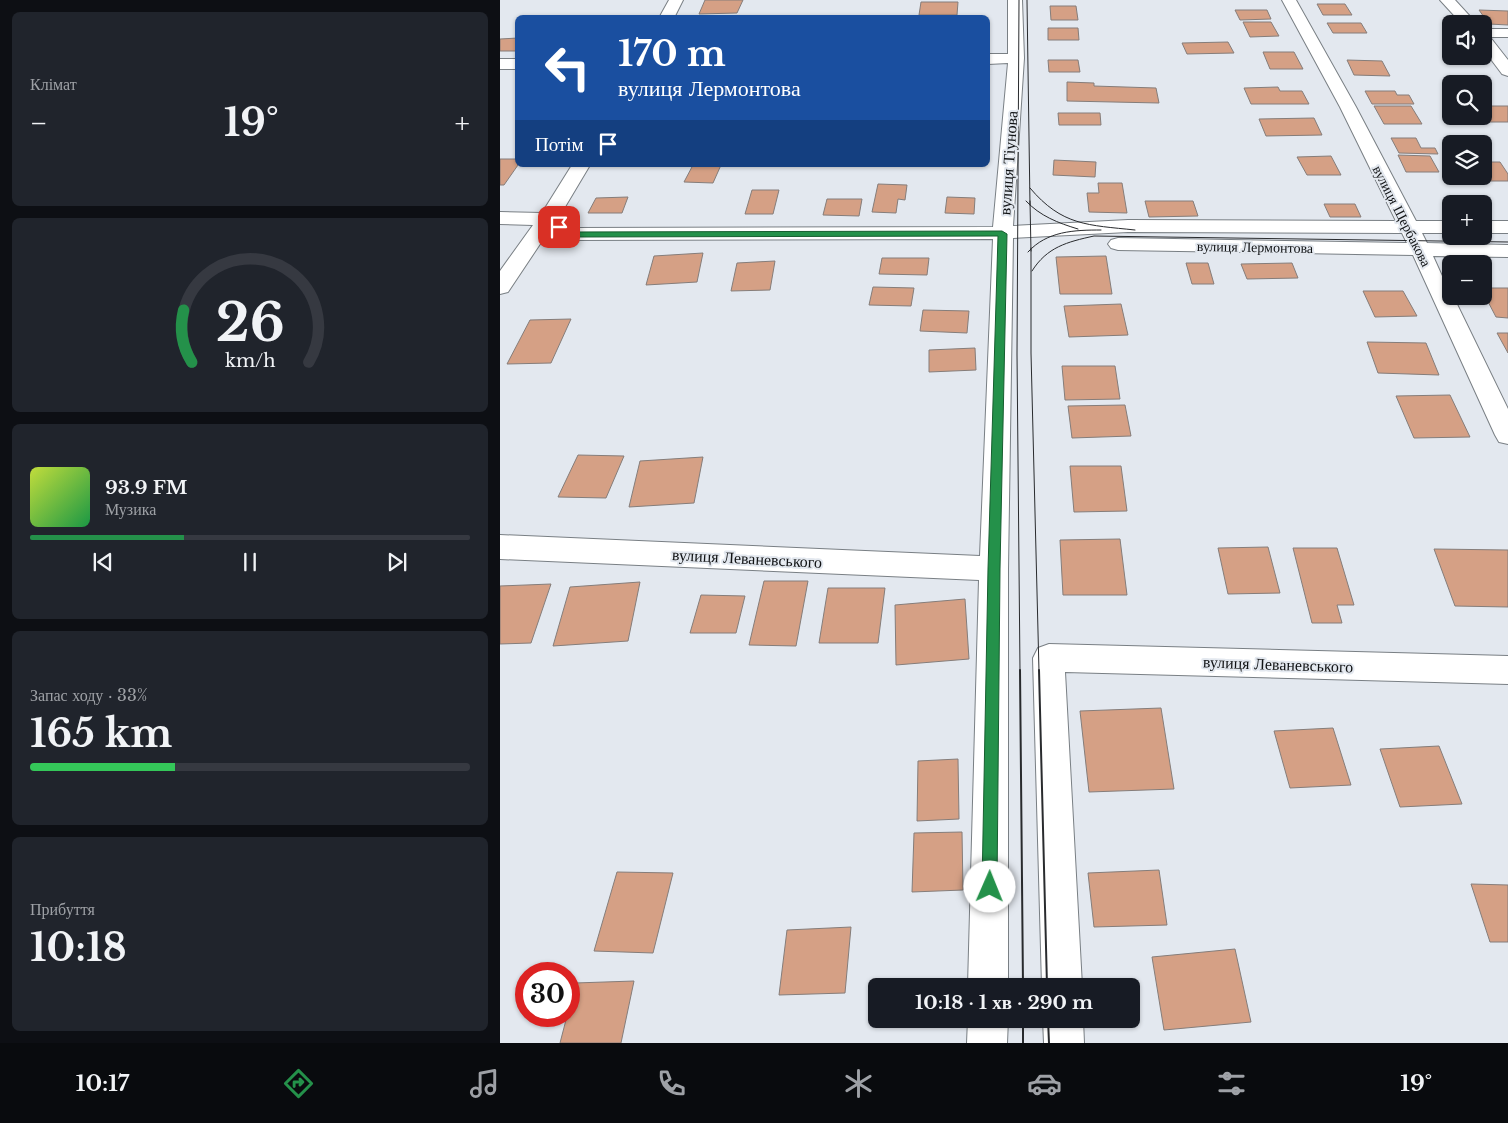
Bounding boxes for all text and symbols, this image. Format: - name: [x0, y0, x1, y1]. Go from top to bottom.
- map controls: [1442, 15, 1492, 305]
- button: sound: [1442, 15, 1492, 65]
- text: 170 m: [618, 32, 726, 75]
- icon: left: [535, 35, 600, 100]
- text: Клімат: [30, 74, 77, 94]
- text: вулиця Лермонтова: [618, 75, 801, 102]
- button: search: [1442, 75, 1492, 125]
- text: 19°: [224, 99, 279, 146]
- text: −: [30, 106, 48, 141]
- text: +: [455, 106, 470, 141]
- street label: вулиця Тіунова: [994, 110, 1022, 216]
- icon: arrive: [594, 130, 622, 158]
- text: Потім: [535, 133, 584, 156]
- button: layers: [1442, 135, 1492, 185]
- street label: вулиця Щербакова: [1369, 162, 1436, 270]
- button: +: [1442, 195, 1492, 245]
- pin: [538, 206, 580, 248]
- icon: arrive: [545, 213, 573, 241]
- street label: вулиця Лермонтова: [1197, 237, 1314, 257]
- button: −: [1442, 255, 1492, 305]
- text: 26: [216, 291, 284, 355]
- text: km/h: [225, 350, 275, 372]
- text: 93.9 FM: [105, 476, 188, 499]
- text: Музика: [105, 499, 156, 519]
- street label: вулиця Леваневського: [671, 544, 823, 572]
- icon: previous: [89, 548, 117, 576]
- icon: pause: [236, 548, 264, 576]
- icon: next: [383, 548, 411, 576]
- street label: вулиця Леваневського: [1203, 651, 1353, 677]
- text: Запас ходу · 33%: [30, 685, 148, 705]
- text: 165 km: [30, 710, 172, 757]
- position arrow: [963, 860, 1015, 912]
- text: Прибуття: [30, 899, 95, 919]
- text: 10:18: [30, 924, 127, 971]
- speed limit sign: 30: [515, 962, 580, 1027]
- text: 10:18 · 1 хв · 290 m: [915, 991, 1093, 1014]
- icon: directions: [281, 1066, 316, 1101]
- icon: music: [467, 1066, 502, 1101]
- icon: phone: [654, 1066, 689, 1101]
- icon: climate: [841, 1066, 876, 1101]
- icon: car: [1027, 1066, 1062, 1101]
- icon: filters: [1214, 1066, 1249, 1101]
- text: 10:17: [76, 1070, 129, 1097]
- text: 19°: [1400, 1070, 1432, 1097]

